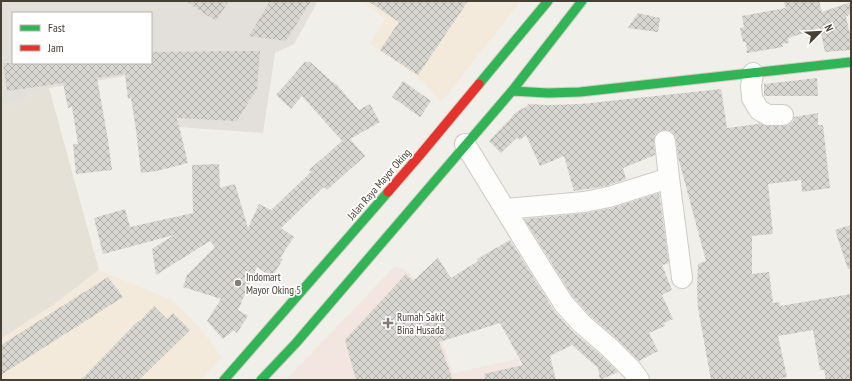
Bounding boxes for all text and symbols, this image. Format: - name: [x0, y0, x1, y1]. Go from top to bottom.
- legend: [12, 12, 152, 64]
- north arrow: [800, 12, 840, 52]
- text: Fast: [48, 20, 66, 35]
- text: N: [822, 22, 837, 34]
- text: Jam: [47, 40, 64, 55]
- street label: Jalan Raya Mayor Oking: [344, 145, 414, 223]
- place label: Indomart Mayor Oking 5: [246, 270, 301, 297]
- marker: Indomart Mayor Oking 5: [233, 278, 243, 288]
- place label: Rumah Sakit Bina Husada: [397, 310, 445, 337]
- marker: Rumah Sakit Bina Husada: [382, 317, 394, 329]

